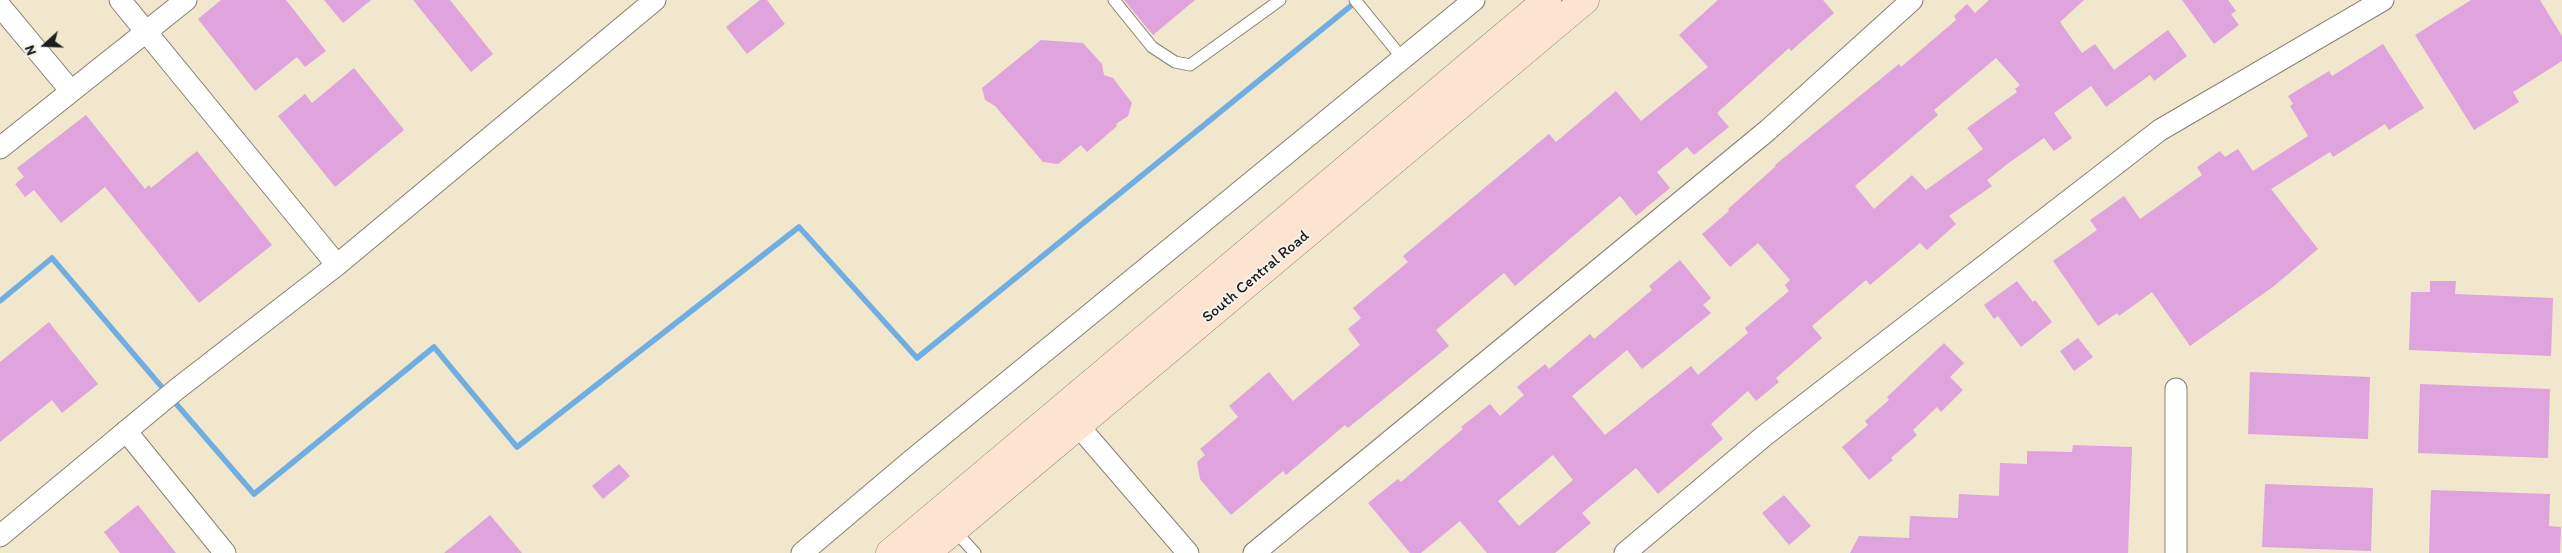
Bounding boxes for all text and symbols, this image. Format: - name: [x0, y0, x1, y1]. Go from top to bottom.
- north arrow: [20, 20, 70, 70]
- text: N: [21, 43, 40, 58]
- street label: South Central Road: [1199, 227, 1313, 327]

